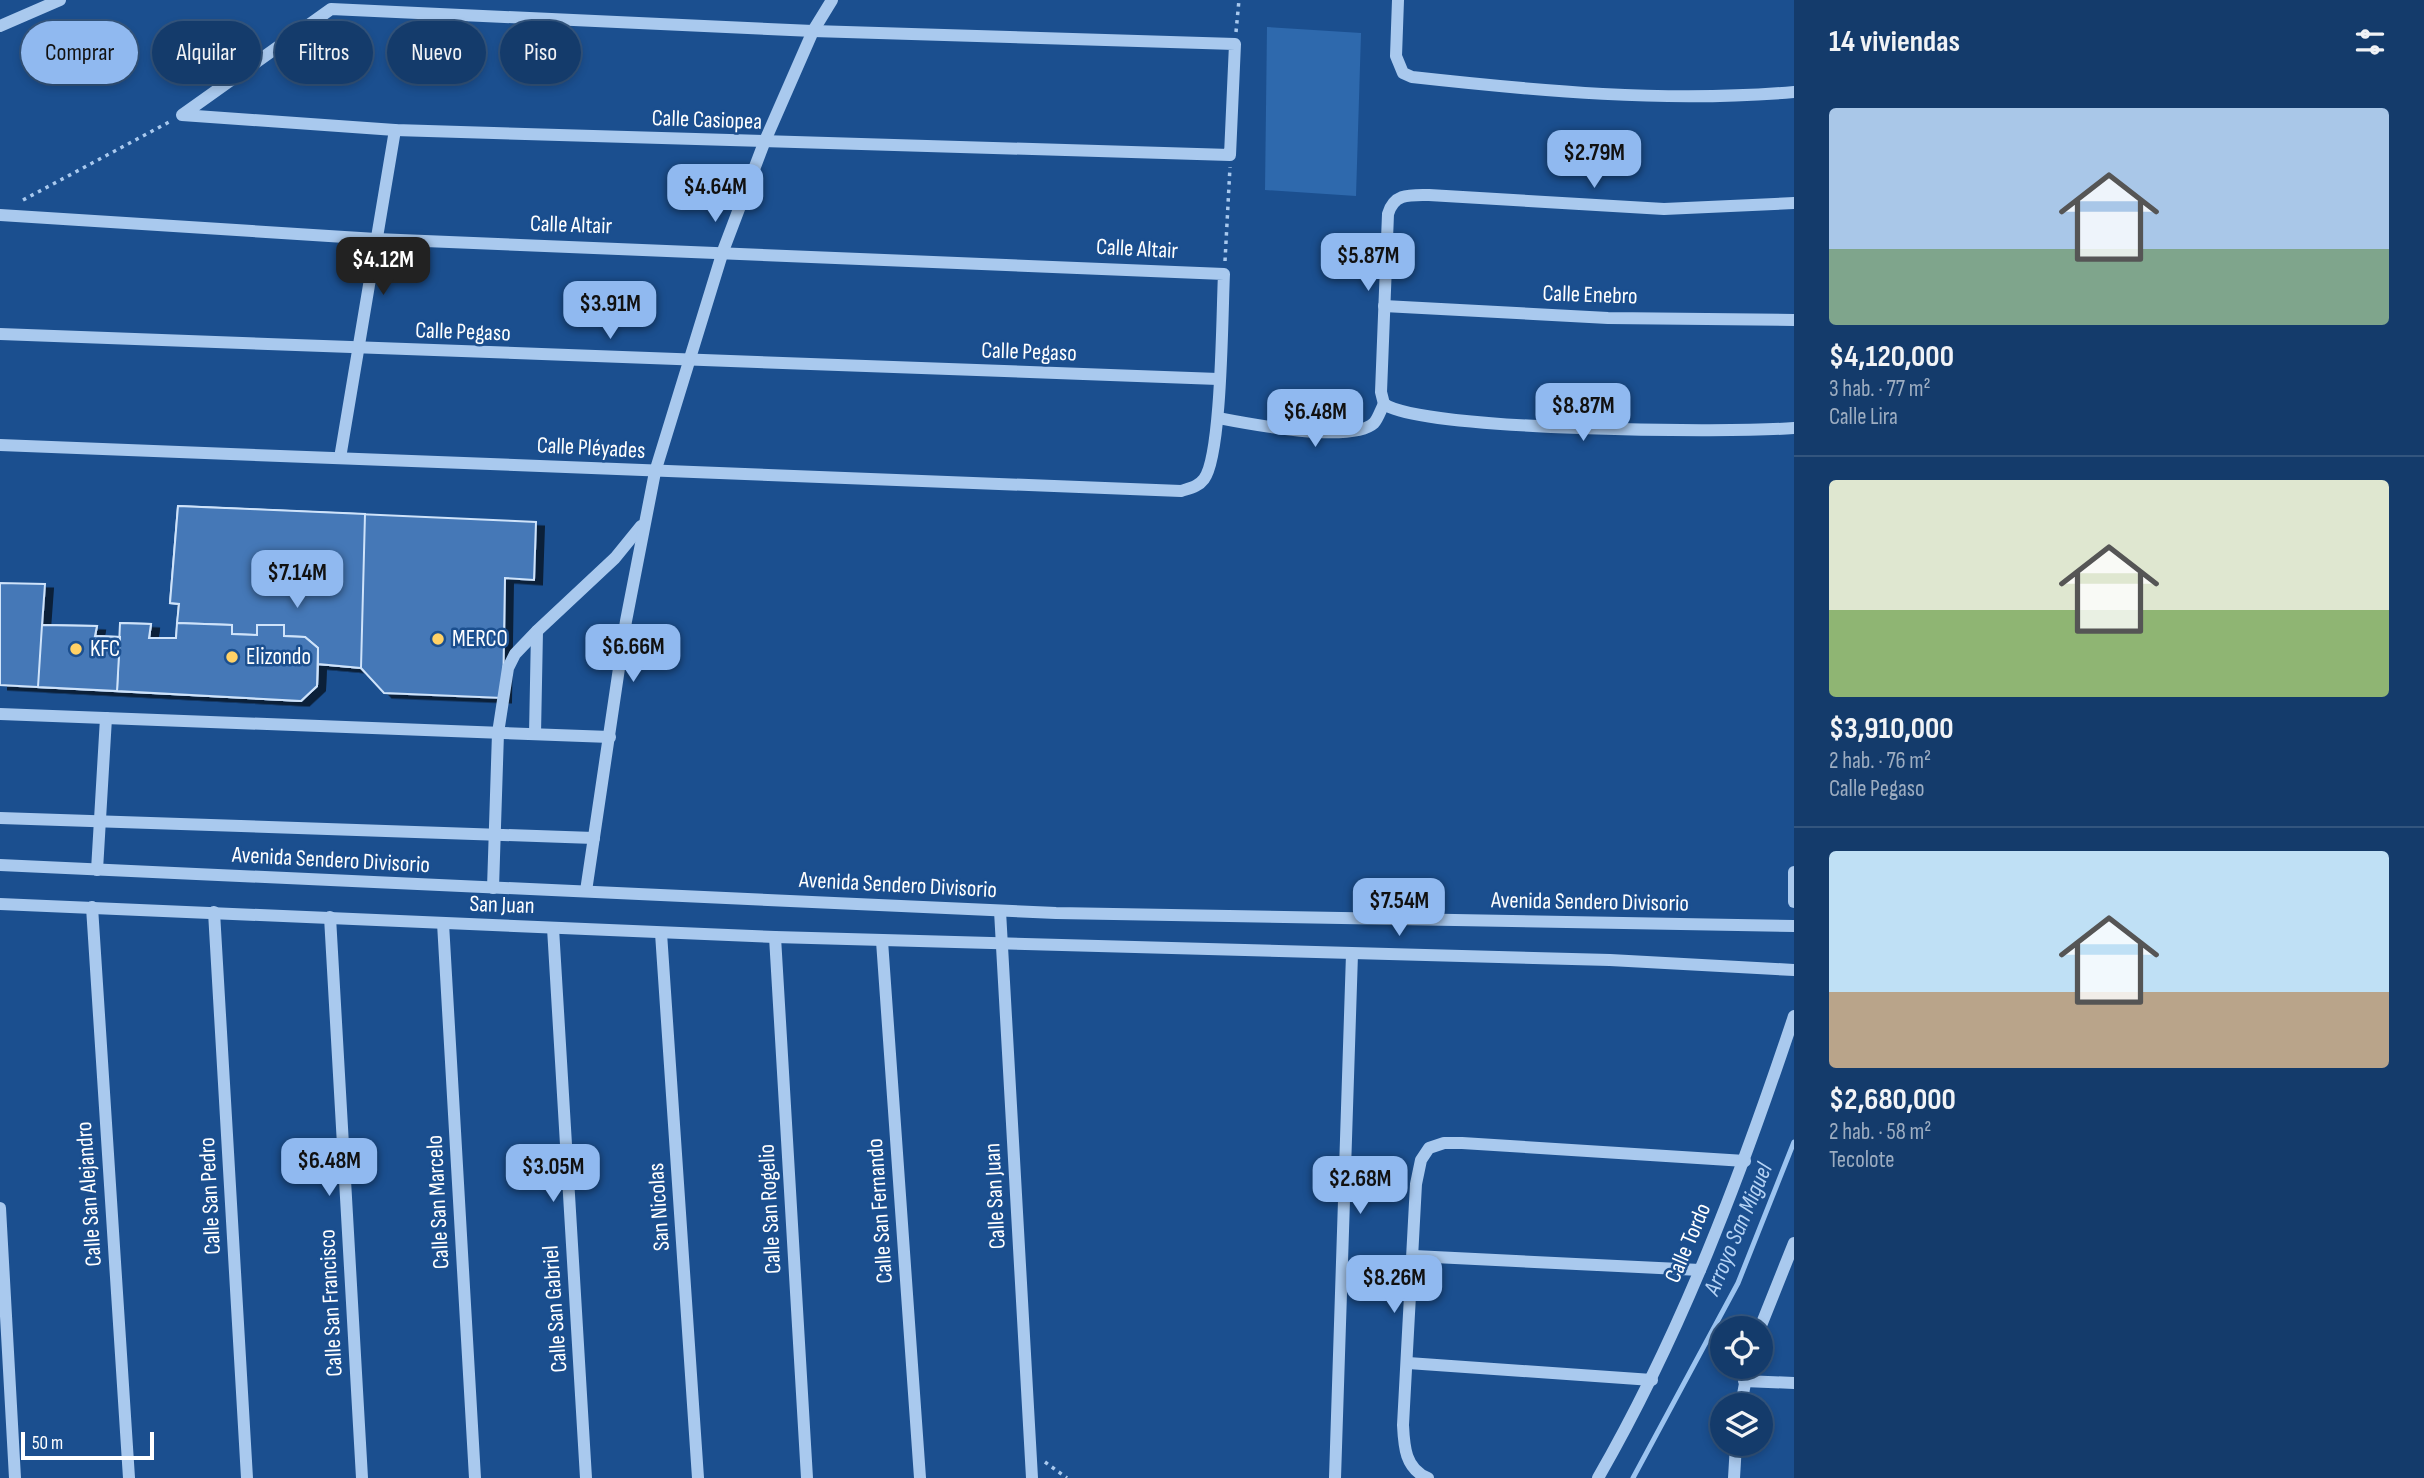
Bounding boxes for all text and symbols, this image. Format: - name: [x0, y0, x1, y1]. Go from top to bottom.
- chip: Comprar: [21, 21, 138, 84]
- chip: Alquilar: [152, 21, 261, 84]
- chip: Filtros: [275, 21, 373, 84]
- chip: Nuevo: [387, 21, 486, 84]
- chip: Piso: [500, 21, 581, 84]
- icon: filters: [2351, 23, 2389, 61]
- text: 14 viviendas: [1829, 24, 1960, 60]
- street label: Calle Casiopea: [651, 104, 763, 136]
- pin: $2.79M: [1537, 130, 1651, 190]
- text: $2.79M: [1563, 139, 1625, 167]
- icon: home: [2046, 154, 2172, 280]
- pin: $4.64M: [658, 164, 772, 224]
- text: $4.64M: [683, 173, 747, 201]
- street label: Calle Altair: [529, 210, 613, 240]
- street label: Calle Altair: [1095, 233, 1179, 265]
- pin: $5.87M: [1311, 233, 1425, 293]
- pin: $4.12M: [326, 238, 440, 297]
- text: $5.87M: [1337, 242, 1399, 270]
- text: $4.12M: [352, 246, 414, 274]
- street label: Calle Enebro: [1542, 279, 1638, 311]
- pin: $3.91M: [553, 282, 667, 341]
- text: $3.91M: [579, 290, 641, 318]
- street label: Calle Pegaso: [415, 316, 511, 348]
- street label: Calle Pegaso: [981, 336, 1077, 368]
- text: $4,120,000: [1829, 339, 1954, 375]
- text: 3 hab. · 77 m²: [1829, 375, 1931, 403]
- pin: $8.87M: [1526, 384, 1640, 443]
- pin: $6.48M: [1258, 390, 1372, 449]
- text: $8.87M: [1551, 392, 1615, 420]
- text: $6.48M: [1283, 398, 1347, 426]
- text: Calle Lira: [1829, 403, 1898, 431]
- street label: Calle Pléyades: [536, 431, 646, 465]
- icon: home: [2046, 526, 2172, 652]
- pin: $7.14M: [240, 550, 354, 610]
- text: $7.14M: [267, 559, 327, 587]
- pin: $6.66M: [576, 624, 690, 684]
- place label: MERCO: [452, 625, 508, 653]
- marker: MERCO: [430, 631, 446, 647]
- text: $6.66M: [601, 633, 665, 661]
- place label: KFC: [90, 635, 120, 663]
- marker: KFC: [68, 641, 84, 657]
- place label: Elizondo: [246, 643, 311, 671]
- marker: Elizondo: [224, 649, 240, 665]
- text: $3,910,000: [1829, 711, 1954, 747]
- text: 2 hab. · 76 m²: [1829, 747, 1931, 775]
- text: Calle Pegaso: [1829, 775, 1925, 803]
- street label: Avenida Sendero Divisorio: [230, 841, 431, 879]
- street label: Avenida Sendero Divisorio: [797, 866, 998, 904]
- pin: $7.54M: [1342, 878, 1456, 938]
- street label: Avenida Sendero Divisorio: [1490, 886, 1689, 918]
- text: $7.54M: [1369, 887, 1429, 915]
- street label: San Juan: [469, 890, 535, 920]
- icon: home: [2046, 897, 2172, 1023]
- text: $2,680,000: [1829, 1082, 1956, 1118]
- text: 2 hab. · 58 m²: [1829, 1118, 1931, 1146]
- street label: Calle San Alejandro: [70, 1121, 108, 1267]
- street label: Calle San Marcelo: [421, 1134, 455, 1270]
- street label: Calle San Pedro: [193, 1137, 227, 1255]
- pin: $6.48M: [272, 1138, 386, 1198]
- street label: Calle San Fernando: [861, 1138, 899, 1284]
- street label: Calle San Juan: [978, 1142, 1012, 1250]
- street label: Calle San Rogelio: [753, 1143, 787, 1275]
- pin: $3.05M: [496, 1144, 610, 1204]
- text: Tecolote: [1829, 1146, 1895, 1174]
- text: $6.48M: [297, 1147, 361, 1175]
- text: $3.05M: [522, 1153, 584, 1181]
- pin: $2.68M: [1303, 1156, 1417, 1216]
- water label: Arroyo San Miguel: [1697, 1158, 1779, 1300]
- street label: San Nicolas: [642, 1162, 676, 1252]
- text: $2.68M: [1329, 1165, 1391, 1193]
- street label: Calle Tordo: [1659, 1199, 1717, 1287]
- street label: Calle San Francisco: [313, 1229, 349, 1377]
- street label: Calle San Gabriel: [537, 1244, 573, 1374]
- pin: $8.26M: [1337, 1256, 1451, 1315]
- text: $8.26M: [1362, 1264, 1426, 1292]
- map controls: [1710, 1316, 1773, 1456]
- button: locate: [1710, 1316, 1773, 1379]
- button: layers: [1710, 1393, 1773, 1456]
- scale bar: [21, 1429, 154, 1461]
- text: 50 m: [32, 1432, 63, 1455]

